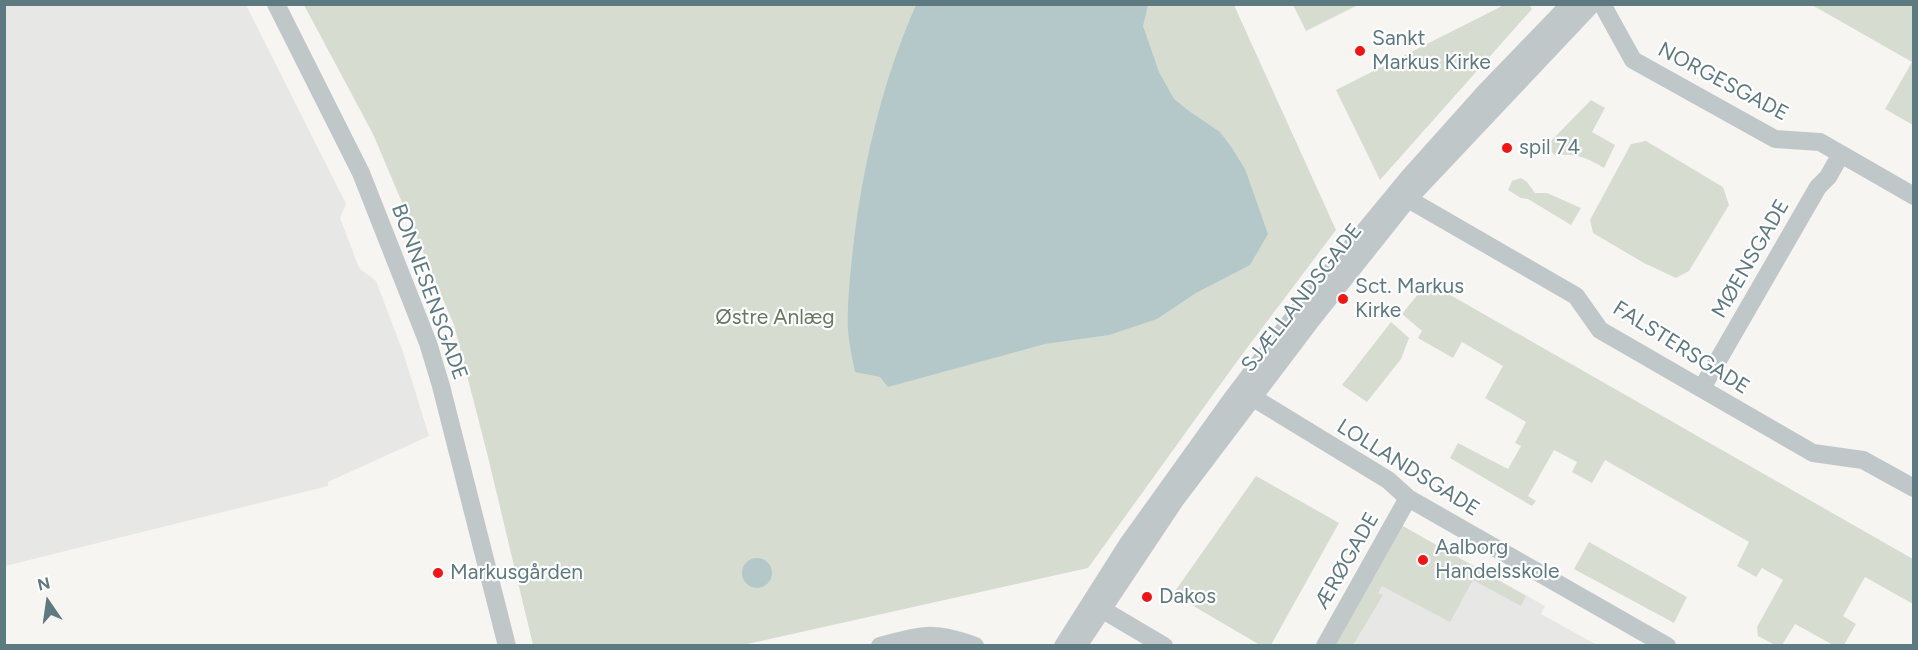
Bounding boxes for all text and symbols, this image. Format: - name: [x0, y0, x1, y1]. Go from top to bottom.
- place label: Sankt Markus Kirke: [1372, 26, 1491, 76]
- street label: NORGESGADE: [1654, 37, 1792, 127]
- marker: Sankt Markus Kirke: [1353, 44, 1367, 58]
- place label: spil 74: [1519, 135, 1580, 161]
- marker: spil 74: [1500, 141, 1514, 155]
- street label: MØENSGADE: [1707, 195, 1795, 323]
- street label: BONNESENSGADE: [385, 201, 473, 383]
- street label: SJÆLLANDSGADE: [1236, 219, 1368, 377]
- place label: Sct. Markus Kirke: [1355, 274, 1464, 324]
- marker: Sct. Markus Kirke: [1336, 292, 1350, 306]
- street label: FALSTERSGADE: [1608, 296, 1754, 400]
- park label: Østre Anlæg: [715, 305, 835, 331]
- street label: LOLLANDSGADE: [1332, 414, 1484, 522]
- street label: ÆRØGADE: [1309, 508, 1385, 614]
- place label: Aalborg Handelsskole: [1435, 535, 1559, 585]
- marker: Aalborg Handelsskole: [1416, 553, 1430, 567]
- place label: Markusgården: [450, 560, 583, 586]
- marker: Markusgården: [431, 566, 445, 580]
- north arrow: [18, 572, 78, 632]
- text: N: [36, 573, 52, 595]
- place label: Dakos: [1159, 584, 1216, 610]
- marker: Dakos: [1140, 590, 1154, 604]

